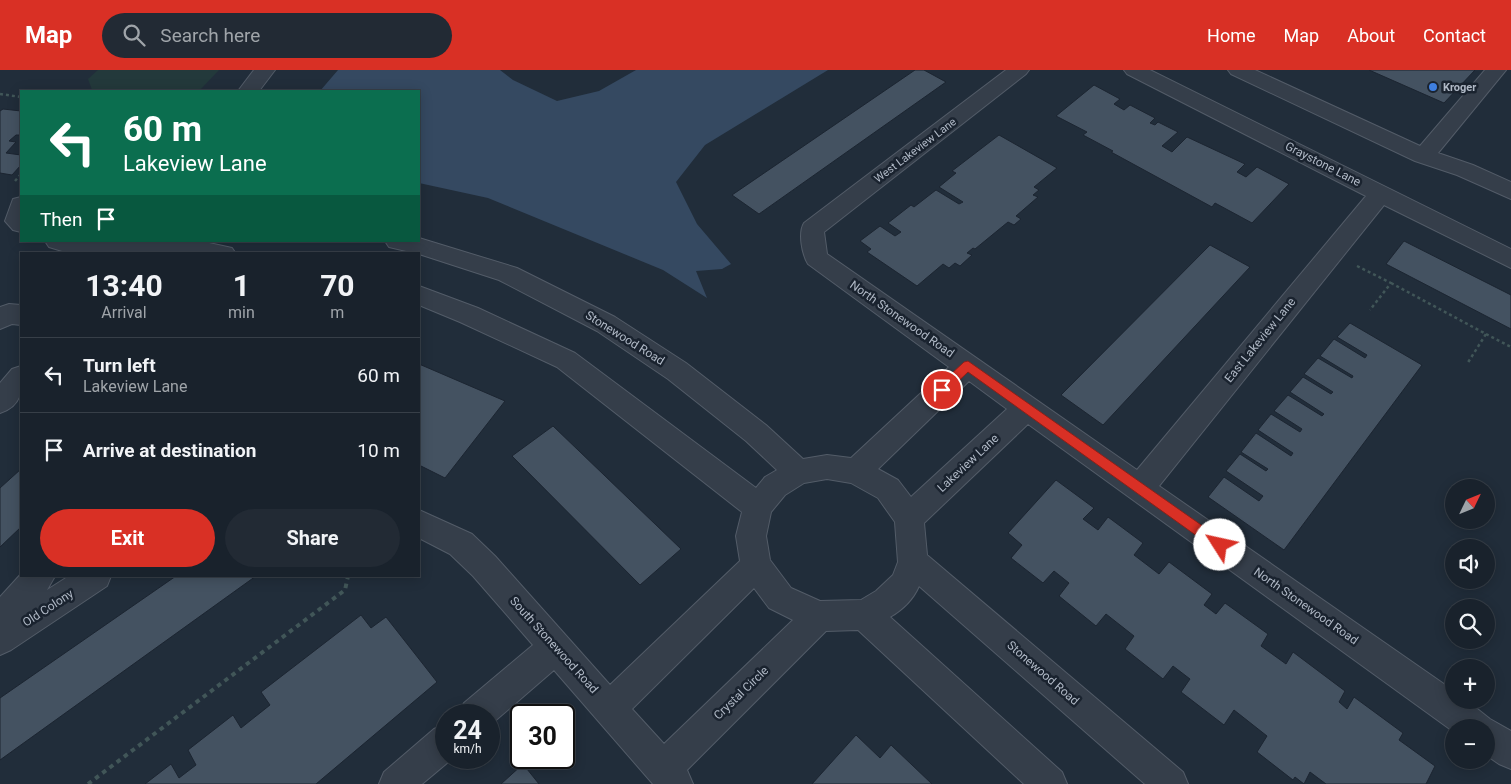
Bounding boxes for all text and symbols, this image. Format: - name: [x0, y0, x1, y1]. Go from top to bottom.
- search box: [102, 13, 452, 58]
- text: Map: [25, 21, 72, 49]
- icon: search: [120, 21, 148, 49]
- text: Search here: [160, 24, 260, 47]
- text: Home: [1207, 25, 1256, 46]
- text: Map: [1284, 25, 1319, 46]
- text: About: [1347, 25, 1395, 46]
- text: Contact: [1423, 25, 1486, 46]
- marker: Kroger: [1427, 81, 1439, 93]
- place label: Kroger: [1443, 81, 1476, 94]
- text: 60 m: [123, 109, 202, 150]
- icon: left: [40, 110, 105, 175]
- street label: West Lakeview Lane: [872, 115, 959, 185]
- street label: Graystone Lane: [1283, 139, 1363, 189]
- text: Lakeview Lane: [123, 151, 267, 176]
- icon: arrive: [92, 205, 120, 233]
- text: Then: [40, 208, 82, 231]
- text: 13:40: [85, 268, 163, 303]
- text: 1: [233, 268, 250, 303]
- text: 70: [320, 268, 355, 303]
- street label: North Stonewood Road: [847, 278, 957, 360]
- street label: East Lakeview Lane: [1222, 295, 1298, 385]
- text: Arrival: [101, 303, 147, 322]
- text: min: [228, 303, 255, 322]
- text: m: [330, 303, 344, 322]
- street label: Stonewood Road: [583, 308, 667, 368]
- text: Turn left: [83, 354, 156, 377]
- icon: left: [40, 361, 68, 389]
- text: 60 m: [357, 364, 400, 387]
- pin: [921, 369, 963, 411]
- icon: arrive: [928, 376, 956, 404]
- text: Lakeview Lane: [83, 377, 187, 396]
- street label: Lakeview Lane: [935, 431, 1001, 495]
- icon: arrive: [40, 436, 68, 464]
- text: Arrive at destination: [83, 439, 256, 462]
- text: 10 m: [357, 439, 400, 462]
- north arrow: [1445, 479, 1495, 529]
- map controls: [1445, 479, 1495, 769]
- button: Exit: [40, 509, 215, 567]
- button: Share: [225, 509, 400, 567]
- position arrow: [1193, 518, 1245, 570]
- button: sound: [1445, 539, 1495, 589]
- street label: North Stonewood Road: [1251, 565, 1361, 647]
- street label: Old Colony: [20, 586, 76, 630]
- street label: South Stonewood Road: [507, 594, 601, 696]
- button: search: [1445, 599, 1495, 649]
- street label: Stonewood Road: [1004, 638, 1082, 708]
- button: +: [1445, 659, 1495, 709]
- street label: Crystal Circle: [711, 663, 771, 723]
- speed limit sign: 30: [510, 704, 575, 769]
- text: 24: [453, 716, 482, 745]
- button: −: [1445, 719, 1495, 769]
- text: km/h: [453, 742, 482, 756]

